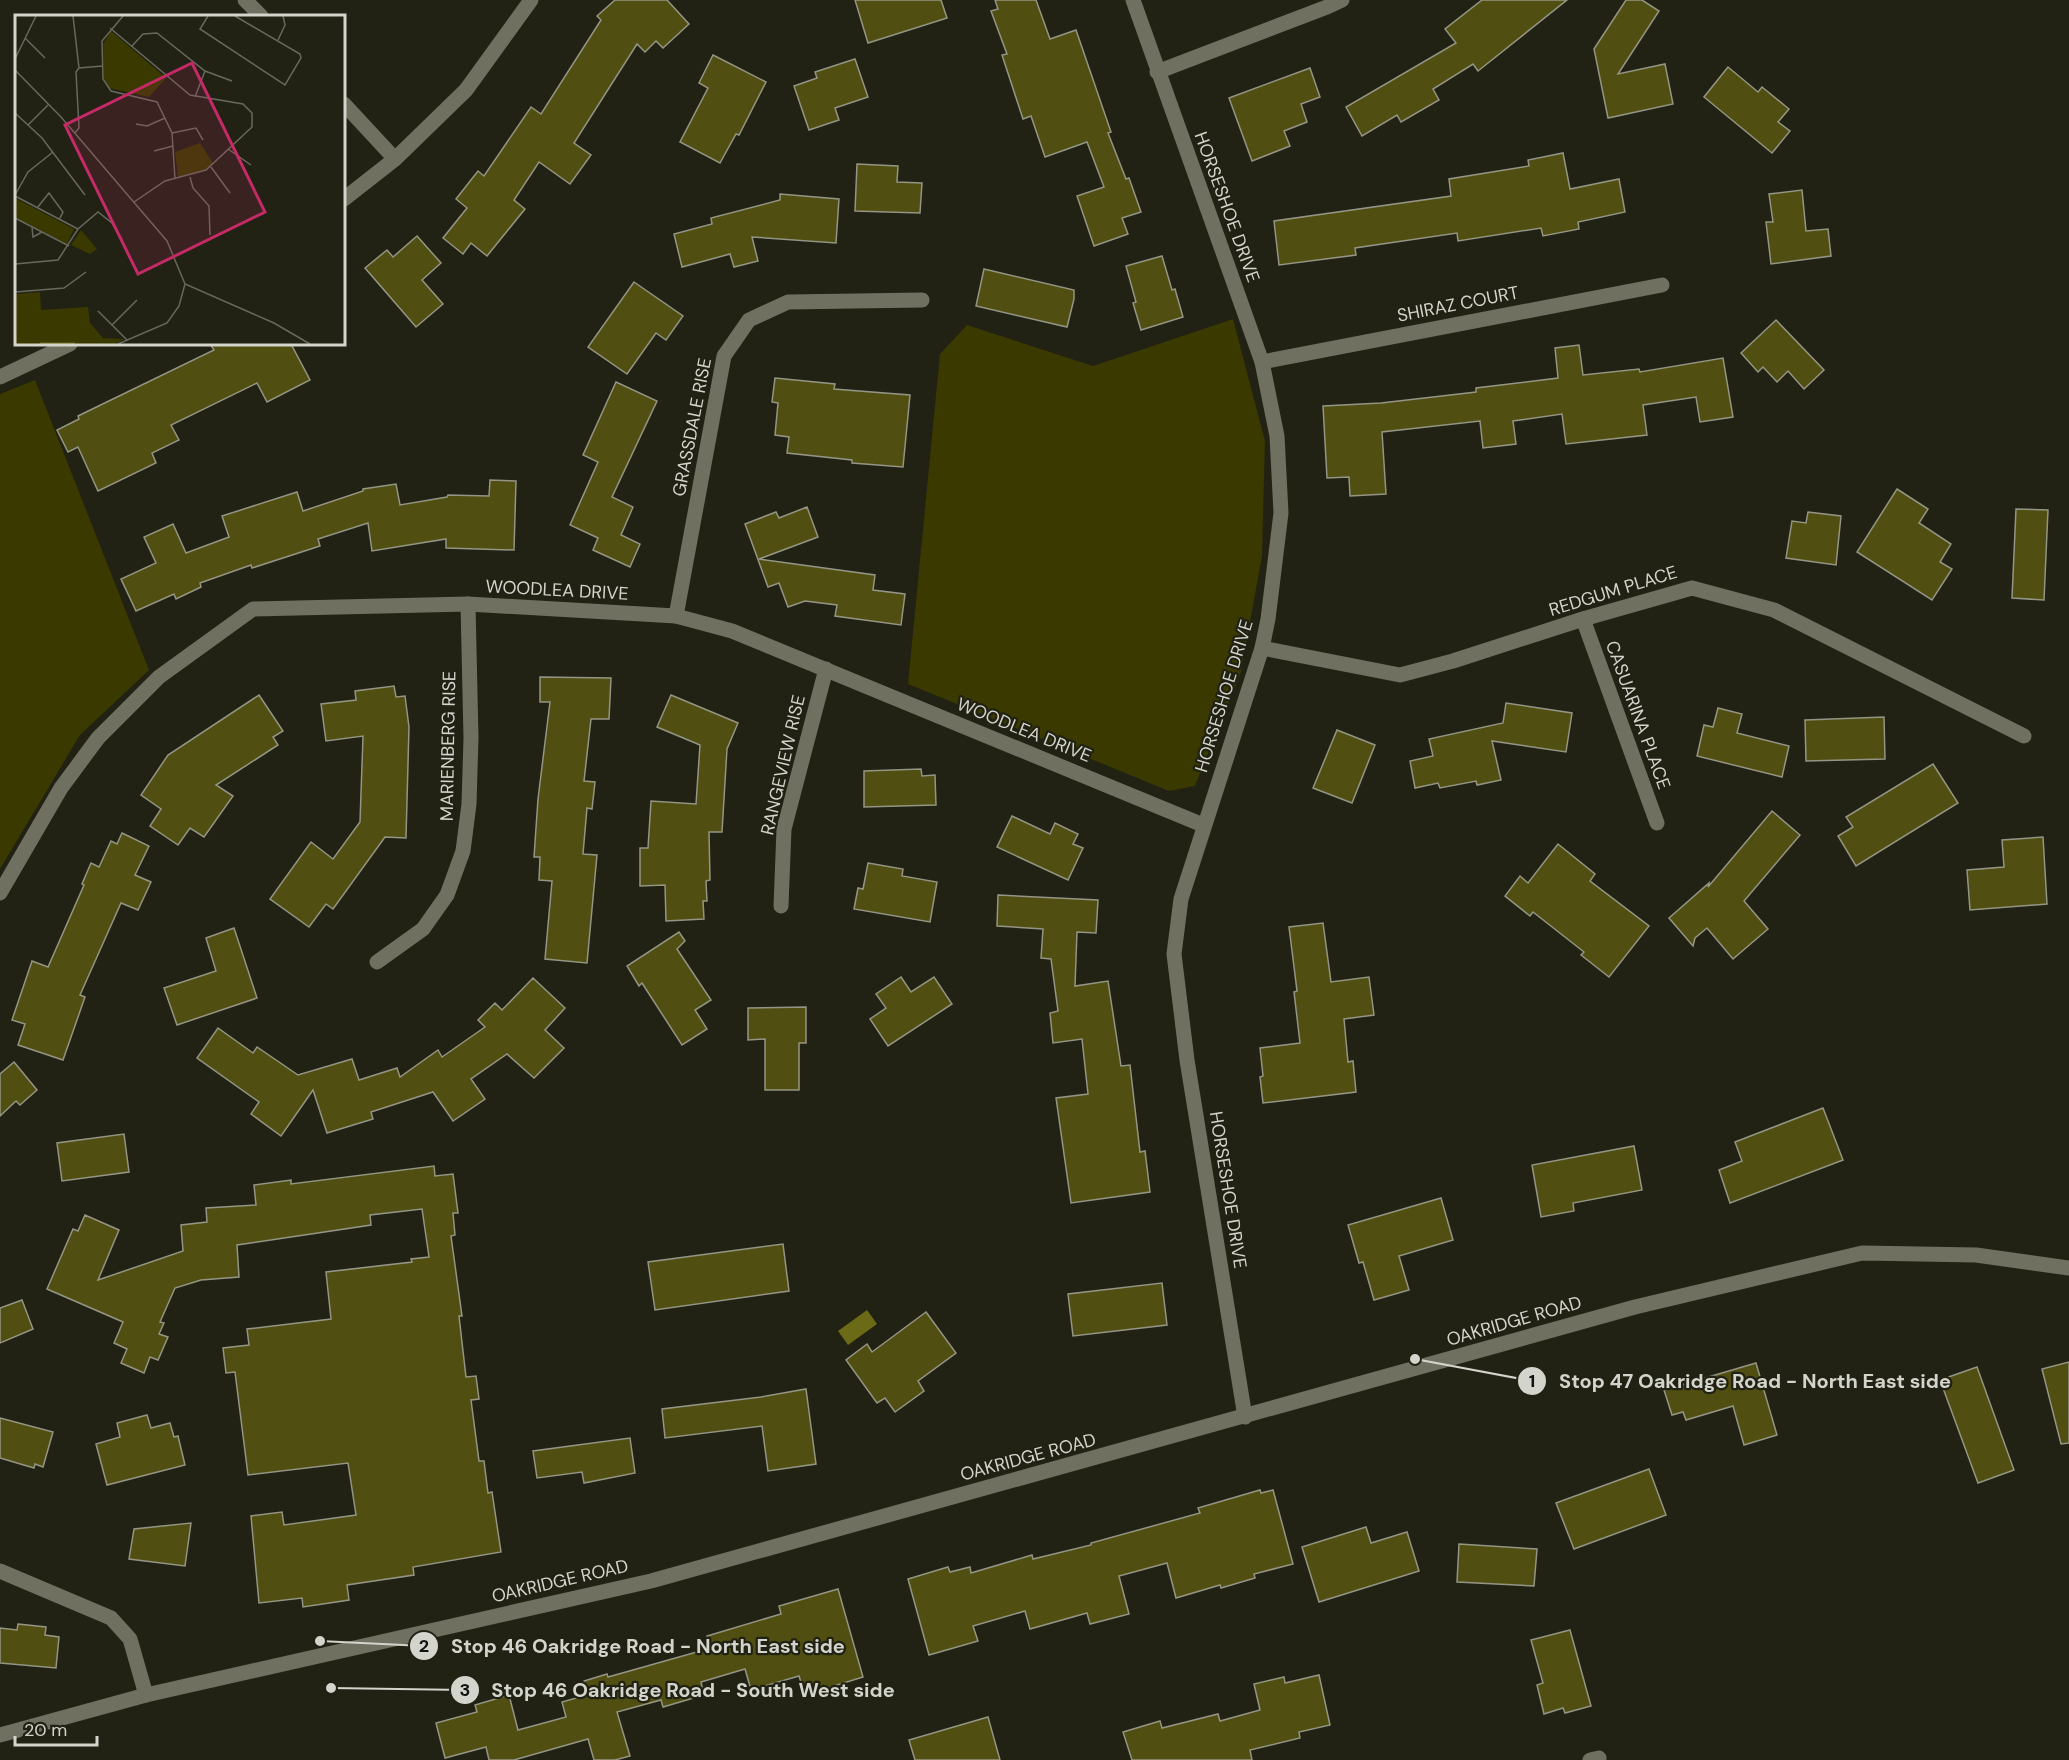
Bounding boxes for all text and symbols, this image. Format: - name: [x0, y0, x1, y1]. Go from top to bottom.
- inset map: [15, 15, 345, 345]
- street label: HORSESHOE DRIVE: [1189, 128, 1265, 286]
- street label: SHIRAZ COURT: [1395, 280, 1521, 328]
- street label: GRASSDALE RISE: [667, 356, 717, 498]
- street label: REDGUM PLACE: [1546, 560, 1680, 622]
- street label: WOODLEA DRIVE: [485, 574, 629, 606]
- street label: HORSESHOE DRIVE: [1189, 617, 1259, 775]
- street label: CASUARINA PLACE: [1600, 637, 1676, 793]
- street label: MARIENBERG RISE: [435, 671, 461, 821]
- street label: WOODLEA DRIVE: [953, 692, 1095, 768]
- street label: RANGEVIEW RISE: [755, 693, 811, 837]
- street label: HORSESHOE DRIVE: [1204, 1110, 1252, 1270]
- street label: OAKRIDGE ROAD: [1444, 1290, 1584, 1352]
- callout: Stop 47 Oakridge Road - North East side: [1517, 1362, 1963, 1400]
- text: Stop 47 Oakridge Road - North East side: [1559, 1368, 1951, 1394]
- text: 1: [1529, 1369, 1535, 1393]
- street label: OAKRIDGE ROAD: [958, 1427, 1098, 1487]
- street label: OAKRIDGE ROAD: [489, 1554, 631, 1608]
- callout: Stop 46 Oakridge Road - North East side: [409, 1627, 857, 1665]
- text: Stop 46 Oakridge Road - North East side: [451, 1633, 845, 1659]
- text: 2: [419, 1634, 429, 1658]
- callout: Stop 46 Oakridge Road - South West side: [450, 1671, 907, 1709]
- text: Stop 46 Oakridge Road - South West side: [491, 1677, 895, 1703]
- text: 3: [460, 1678, 470, 1702]
- scale bar: [15, 1709, 98, 1747]
- text: 20 m: [24, 1718, 67, 1742]

